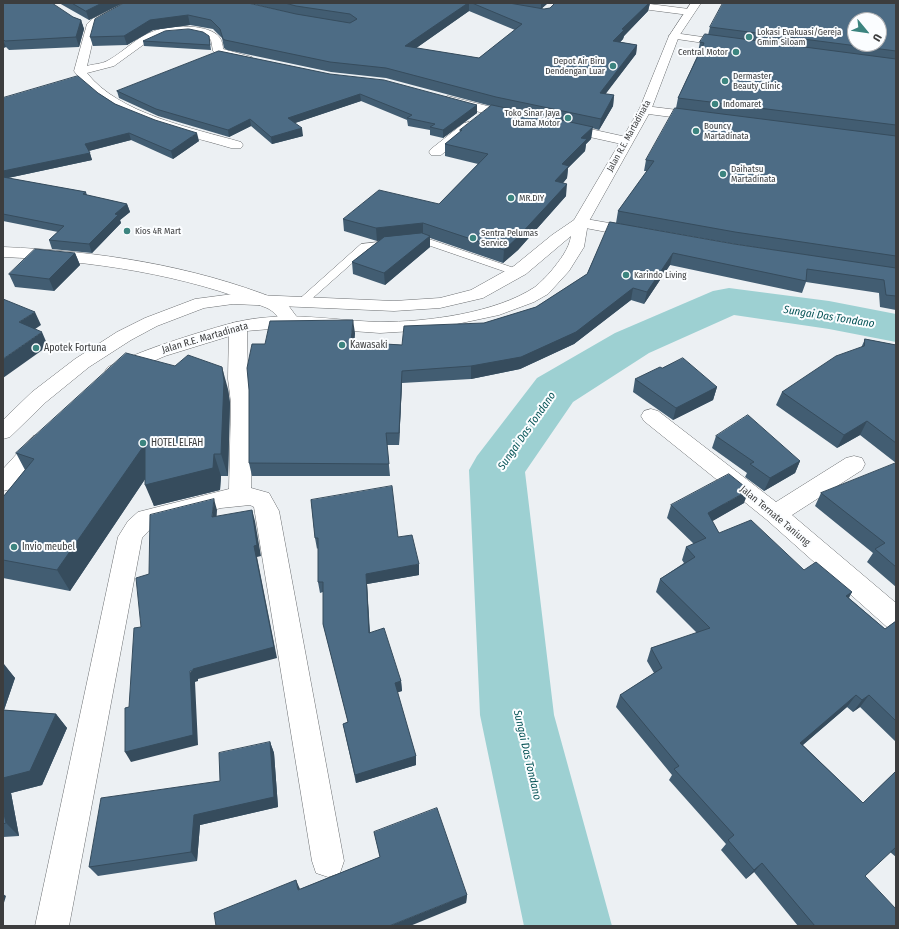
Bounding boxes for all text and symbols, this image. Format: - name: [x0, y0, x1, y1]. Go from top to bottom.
- north arrow: [847, 12, 887, 52]
- place label: Lokasi Evakuasi/Gereja Gmim Siloam: [757, 27, 841, 48]
- marker: Lokasi Evakuasi/Gereja Gmim Siloam: [744, 32, 754, 42]
- text: U: [870, 32, 884, 44]
- place label: Central Motor: [678, 47, 728, 57]
- marker: Central Motor: [731, 47, 741, 57]
- place label: Depot Air Biru Dendengan Luar: [545, 56, 605, 77]
- marker: Depot Air Biru Dendengan Luar: [608, 61, 618, 71]
- place label: Dermaster Beauty Clinic: [733, 71, 780, 92]
- marker: Dermaster Beauty Clinic: [720, 76, 730, 86]
- street label: Jalan R.E. Martadinata: [605, 98, 653, 174]
- marker: Indomaret: [710, 99, 720, 109]
- place label: Indomaret: [723, 99, 761, 109]
- place label: Toko Sinar Jaya Utama Motor: [504, 108, 560, 129]
- marker: Toko Sinar Jaya Utama Motor: [563, 113, 573, 123]
- place label: Bouncy Martadinata: [704, 121, 749, 142]
- marker: Bouncy Martadinata: [691, 126, 701, 136]
- place label: Daihatsu Martadinata: [731, 164, 776, 185]
- marker: Daihatsu Martadinata: [718, 169, 728, 179]
- marker: MR.DIY: [506, 193, 516, 203]
- place label: MR.DIY: [519, 193, 544, 203]
- marker: Kios 4R Mart: [122, 226, 132, 236]
- place label: Kios 4R Mart: [135, 226, 181, 236]
- place label: Sentra Pelumas Service: [481, 228, 538, 249]
- marker: Sentra Pelumas Service: [468, 233, 478, 243]
- marker: Karindo Living: [621, 270, 631, 280]
- place label: Karindo Living: [634, 270, 686, 280]
- water label: Sungai Das Tondano: [783, 303, 875, 331]
- street label: Jalan R.E. Martadinata: [161, 320, 249, 356]
- place label: Kawasaki: [350, 339, 388, 351]
- marker: Kawasaki: [337, 340, 347, 350]
- place label: Apotek Fortuna: [44, 342, 106, 354]
- marker: Apotek Fortuna: [31, 343, 41, 353]
- water label: Sungai Das Tondano: [495, 390, 559, 472]
- place label: HOTEL ELFAH: [151, 437, 203, 449]
- marker: HOTEL ELFAH: [138, 438, 148, 448]
- street label: Jalan Ternate Taniung: [738, 483, 812, 549]
- place label: Invio meubel: [22, 541, 75, 553]
- marker: Invio meubel: [9, 542, 19, 552]
- water label: Sungai Das Tondano: [510, 709, 544, 801]

